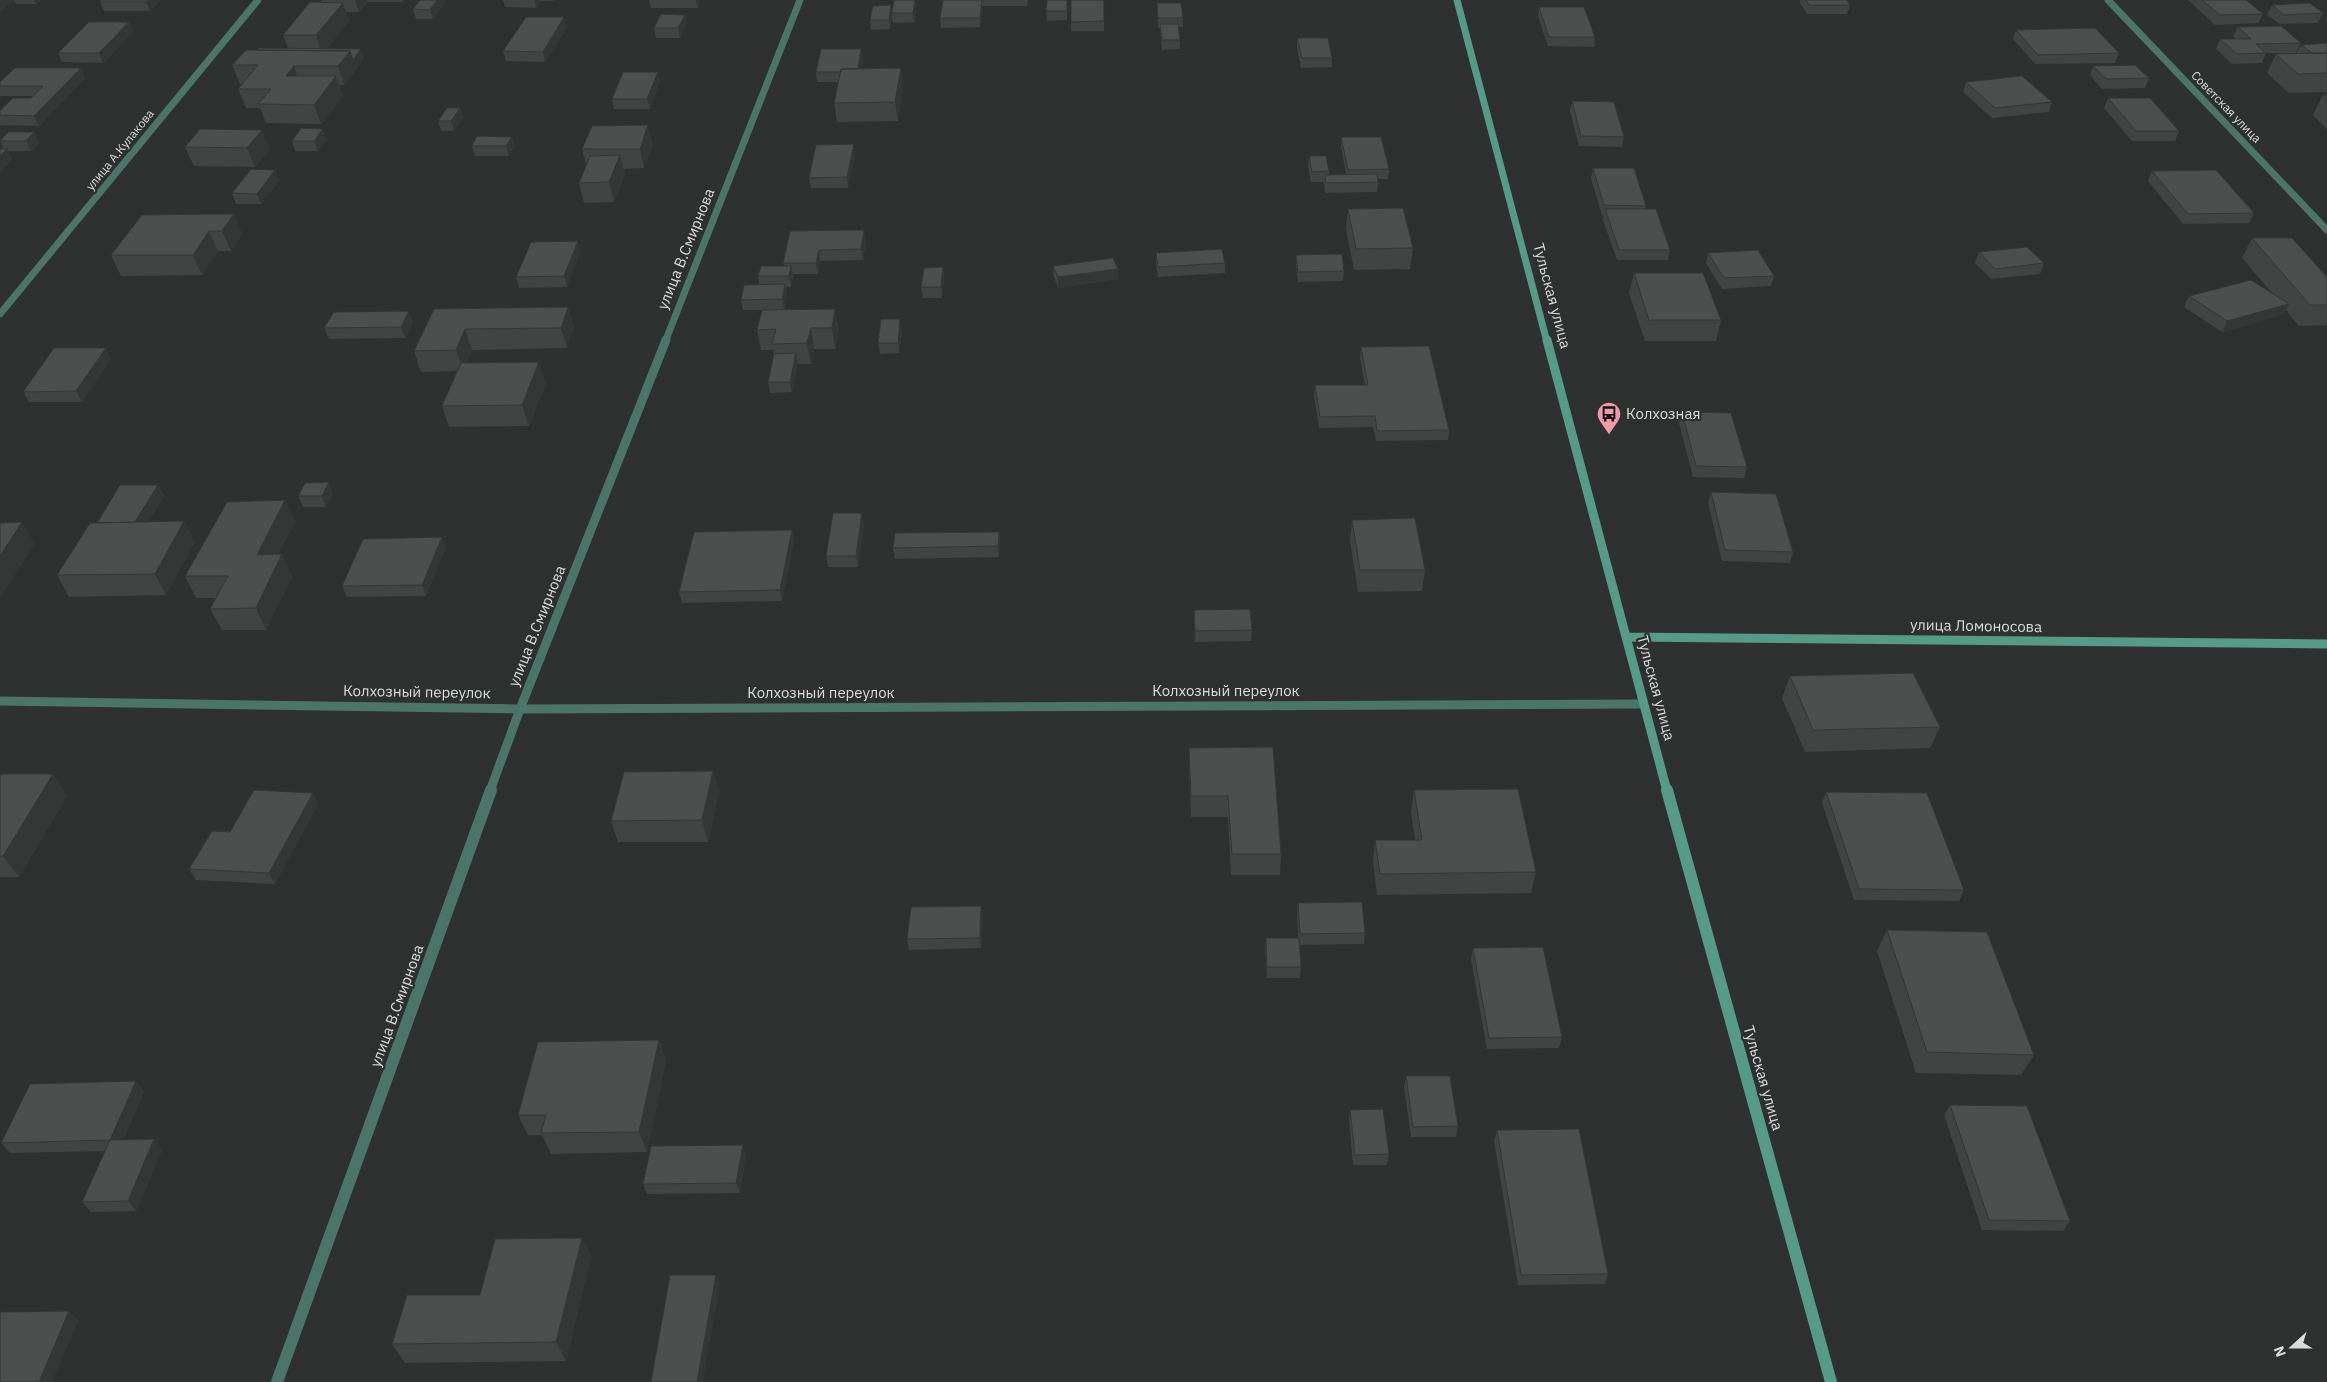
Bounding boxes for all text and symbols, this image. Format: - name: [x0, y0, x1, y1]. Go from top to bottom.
- street label: Советская улица: [2188, 68, 2265, 146]
- street label: улица А.Кулакова: [82, 106, 157, 193]
- street label: улица В.Смирнова: [653, 185, 719, 312]
- street label: Тульская улица: [1529, 241, 1576, 351]
- bus stop icon: Колхозная: [1596, 401, 1622, 435]
- place label: Колхозная: [1626, 404, 1700, 423]
- street label: улица В.Смирнова: [504, 562, 570, 689]
- street label: улица Ломоносова: [1910, 615, 2042, 636]
- street label: Тульская улица: [1633, 633, 1680, 743]
- street label: Колхозный переулок: [343, 681, 491, 702]
- street label: Колхозный переулок: [1152, 681, 1300, 700]
- street label: Колхозный переулок: [747, 683, 895, 702]
- street label: улица В.Смирнова: [366, 942, 428, 1070]
- street label: Тульская улица: [1739, 1023, 1788, 1133]
- north arrow: [2267, 1322, 2317, 1372]
- text: N: [2270, 1344, 2290, 1360]

